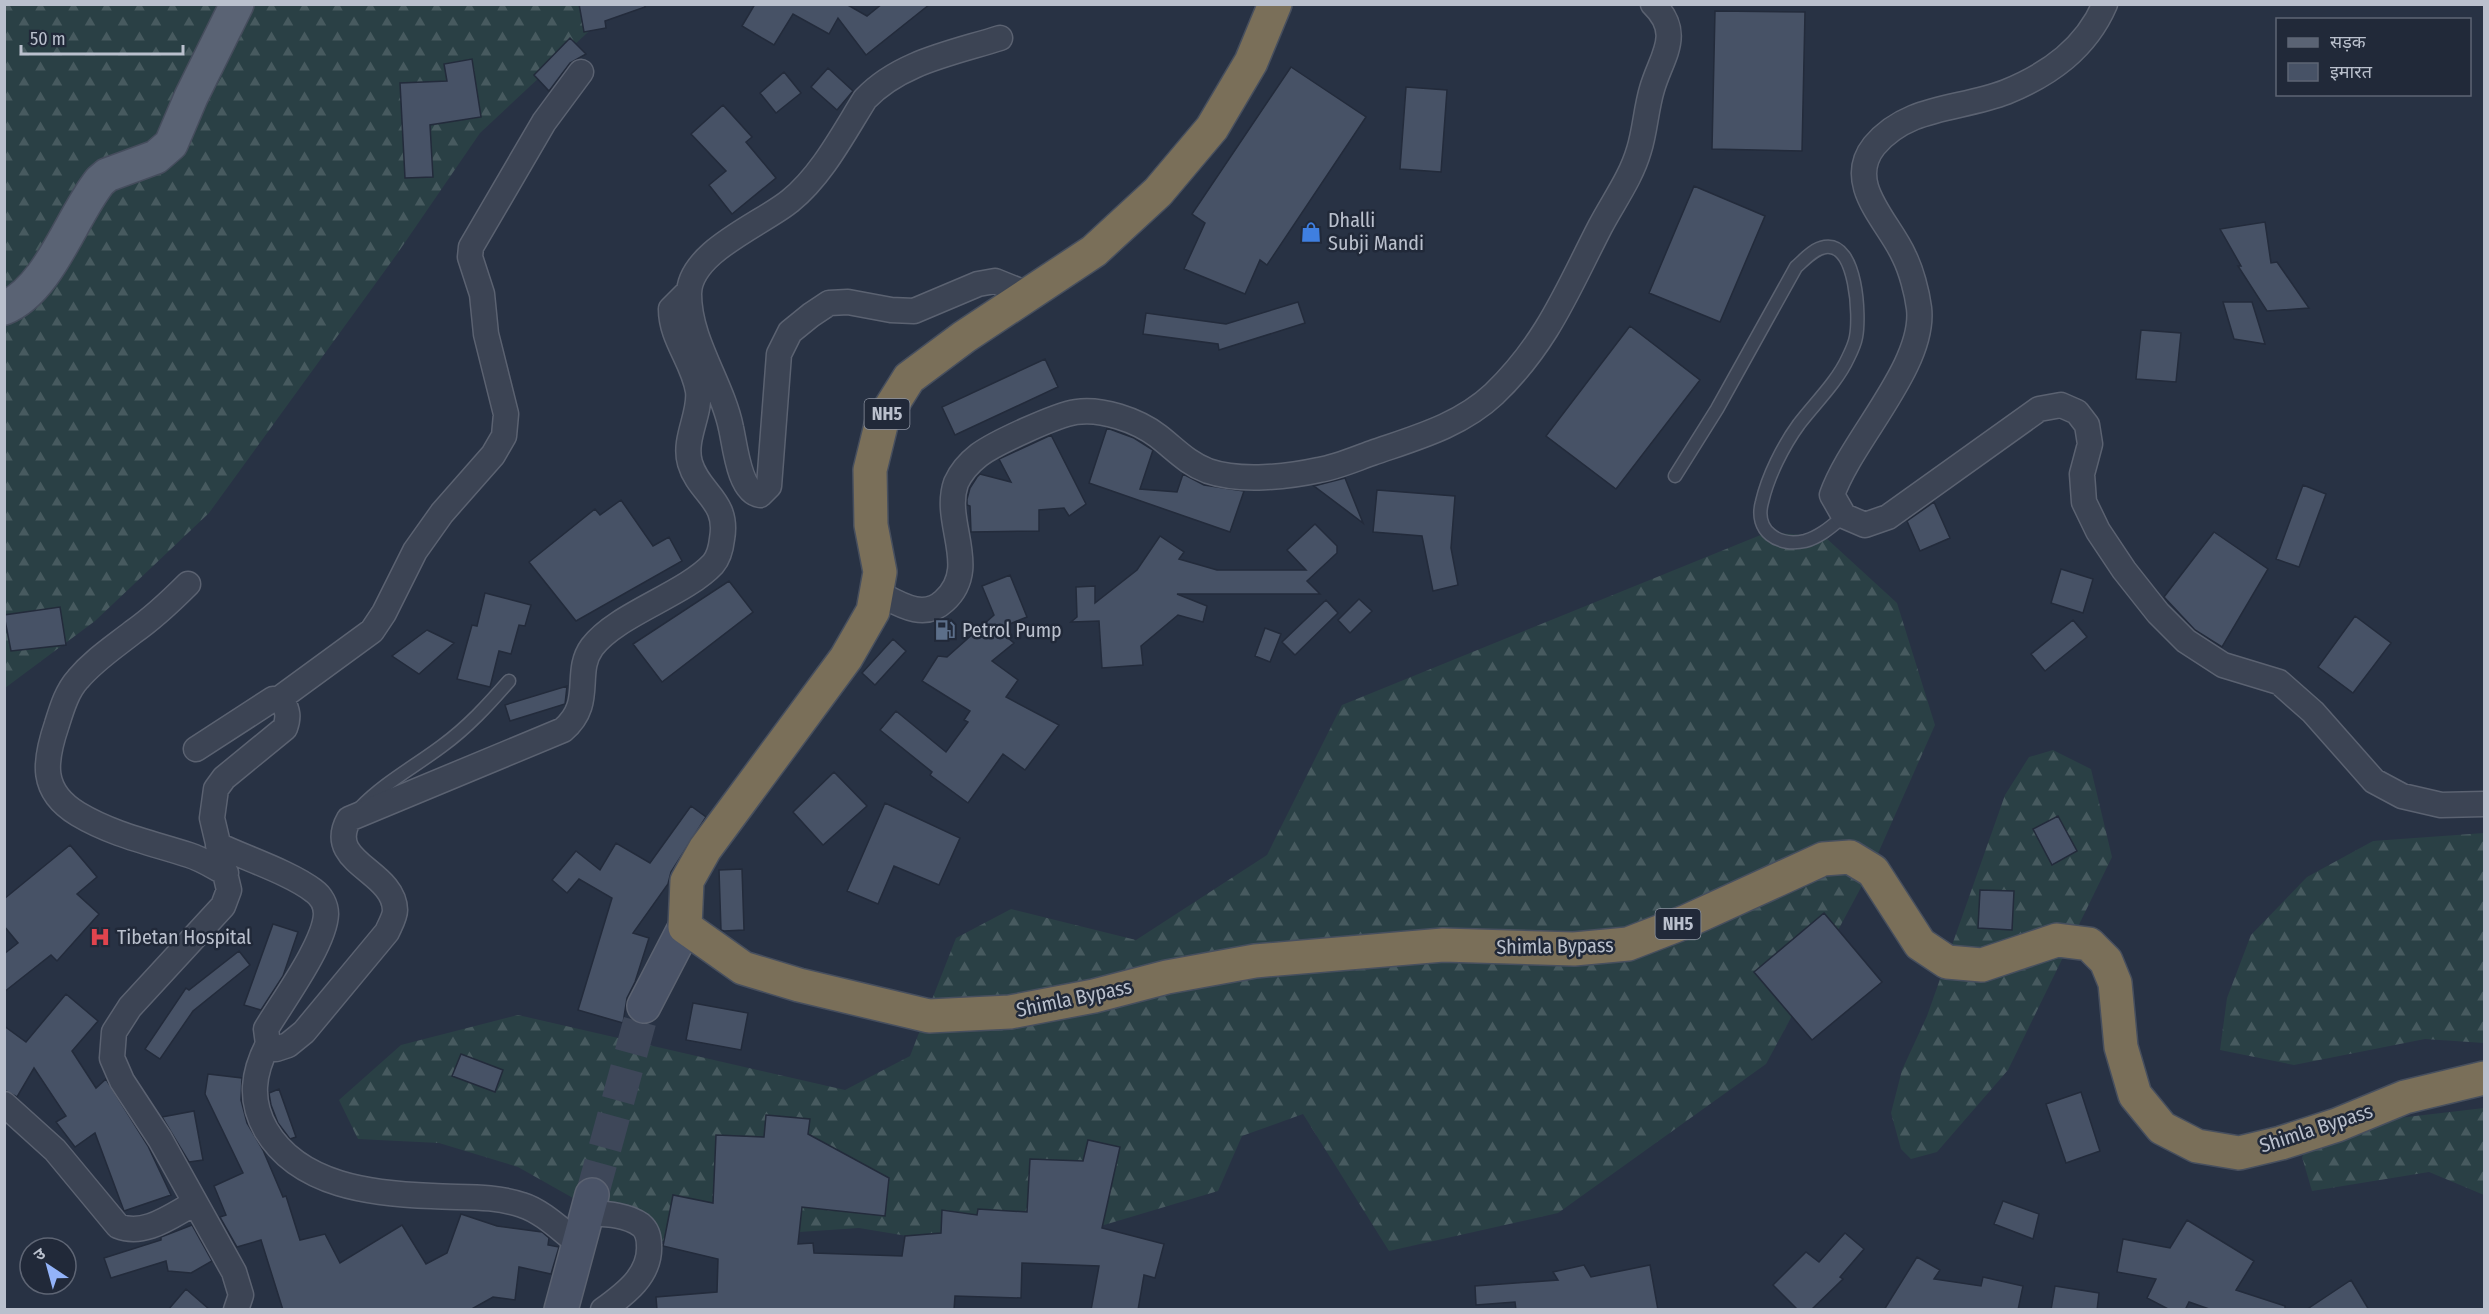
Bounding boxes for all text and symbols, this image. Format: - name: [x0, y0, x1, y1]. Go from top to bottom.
- scale bar: [21, 18, 183, 56]
- legend: [2276, 18, 2471, 96]
- text: 50 m: [30, 28, 66, 50]
- text: सड़क: [2330, 31, 2367, 53]
- text: इमारत: [2330, 61, 2373, 83]
- place label: Dhalli Subji Mandi: [1328, 208, 1424, 255]
- shop icon: Dhalli Subji Mandi: [1299, 220, 1323, 244]
- road number: NH5: [864, 399, 910, 429]
- fuel station icon: Petrol Pump: [933, 618, 957, 642]
- place label: Petrol Pump: [962, 618, 1062, 642]
- road number: NH5: [1656, 909, 1700, 939]
- hospital icon: Tibetan Hospital: [88, 925, 112, 949]
- place label: Tibetan Hospital: [117, 925, 251, 949]
- street label: Shimla Bypass: [1496, 933, 1614, 959]
- street label: Shimla Bypass: [1014, 974, 1134, 1022]
- street label: Shimla Bypass: [2256, 1098, 2376, 1158]
- north arrow: [18, 1236, 78, 1296]
- text: उ: [30, 1243, 49, 1265]

